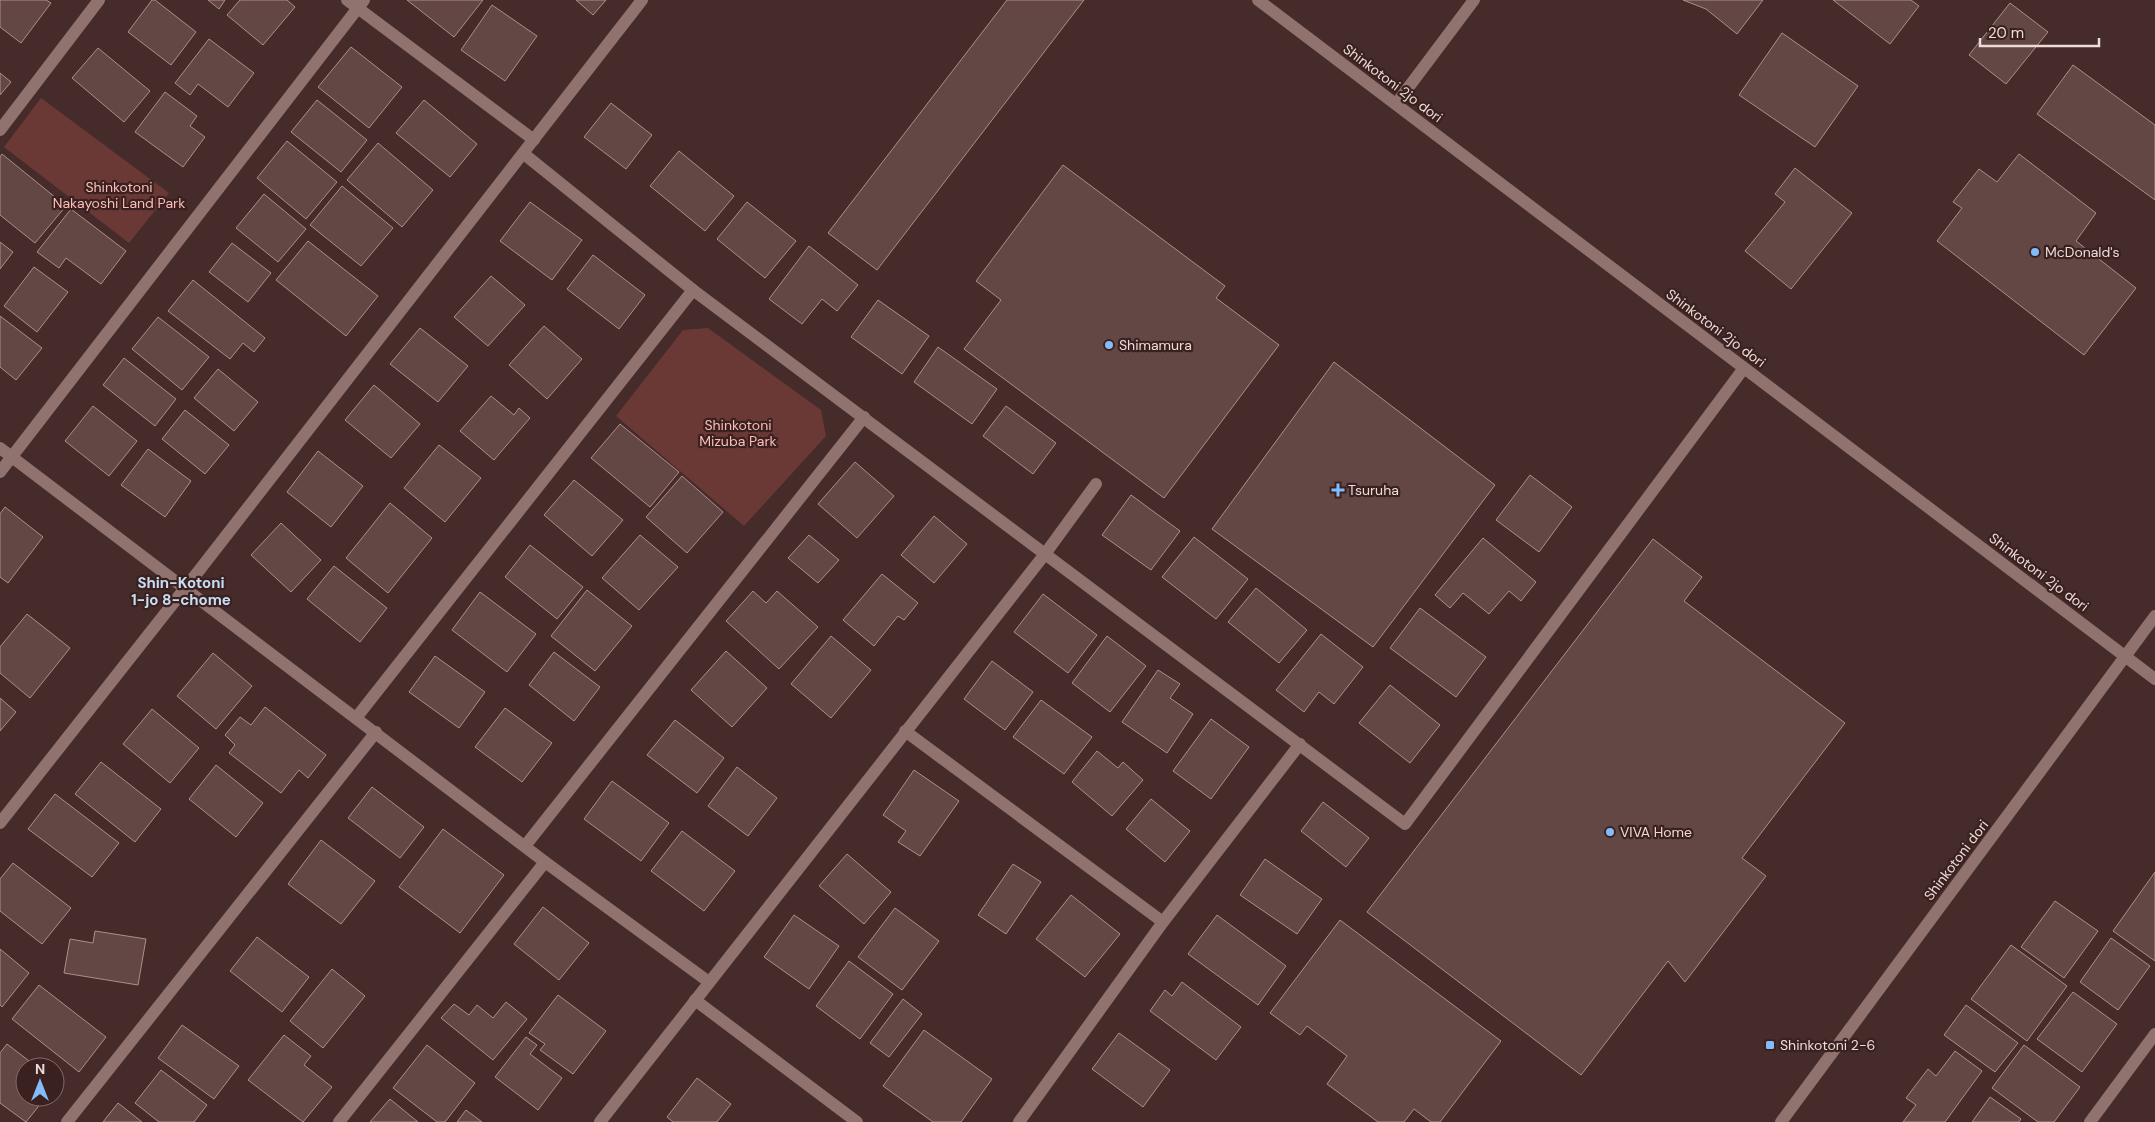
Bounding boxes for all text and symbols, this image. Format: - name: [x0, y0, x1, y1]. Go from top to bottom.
- scale bar: [1980, 15, 2099, 47]
- text: 20 m: [1988, 23, 2024, 43]
- street label: Shinkotoni 2jo dori: [1340, 40, 1446, 126]
- park label: Shinkotoni Nakayoshi Land Park: [53, 178, 185, 212]
- place label: McDonald's: [2045, 243, 2120, 261]
- marker: McDonald's: [2029, 246, 2041, 258]
- street label: Shinkotoni 2jo dori: [1663, 285, 1769, 371]
- place label: Shimamura: [1119, 336, 1192, 354]
- marker: Shimamura: [1103, 339, 1115, 351]
- park label: Shinkotoni Mizuba Park: [699, 416, 777, 450]
- place label: Tsuruha: [1348, 481, 1399, 499]
- marker: Tsuruha: [1332, 484, 1344, 496]
- street label: Shinkotoni 2jo dori: [1986, 529, 2092, 615]
- district label: Shin-Kotoni 1-jo 8-chome: [131, 573, 231, 610]
- street label: Shinkotoni dori: [1920, 816, 1992, 904]
- place label: VIVA Home: [1620, 823, 1692, 841]
- marker: VIVA Home: [1604, 826, 1616, 838]
- place label: Shinkotoni 2-6: [1780, 1036, 1875, 1054]
- marker: Shinkotoni 2-6: [1764, 1039, 1776, 1051]
- north arrow: [15, 1057, 65, 1107]
- text: N: [35, 1060, 45, 1078]

